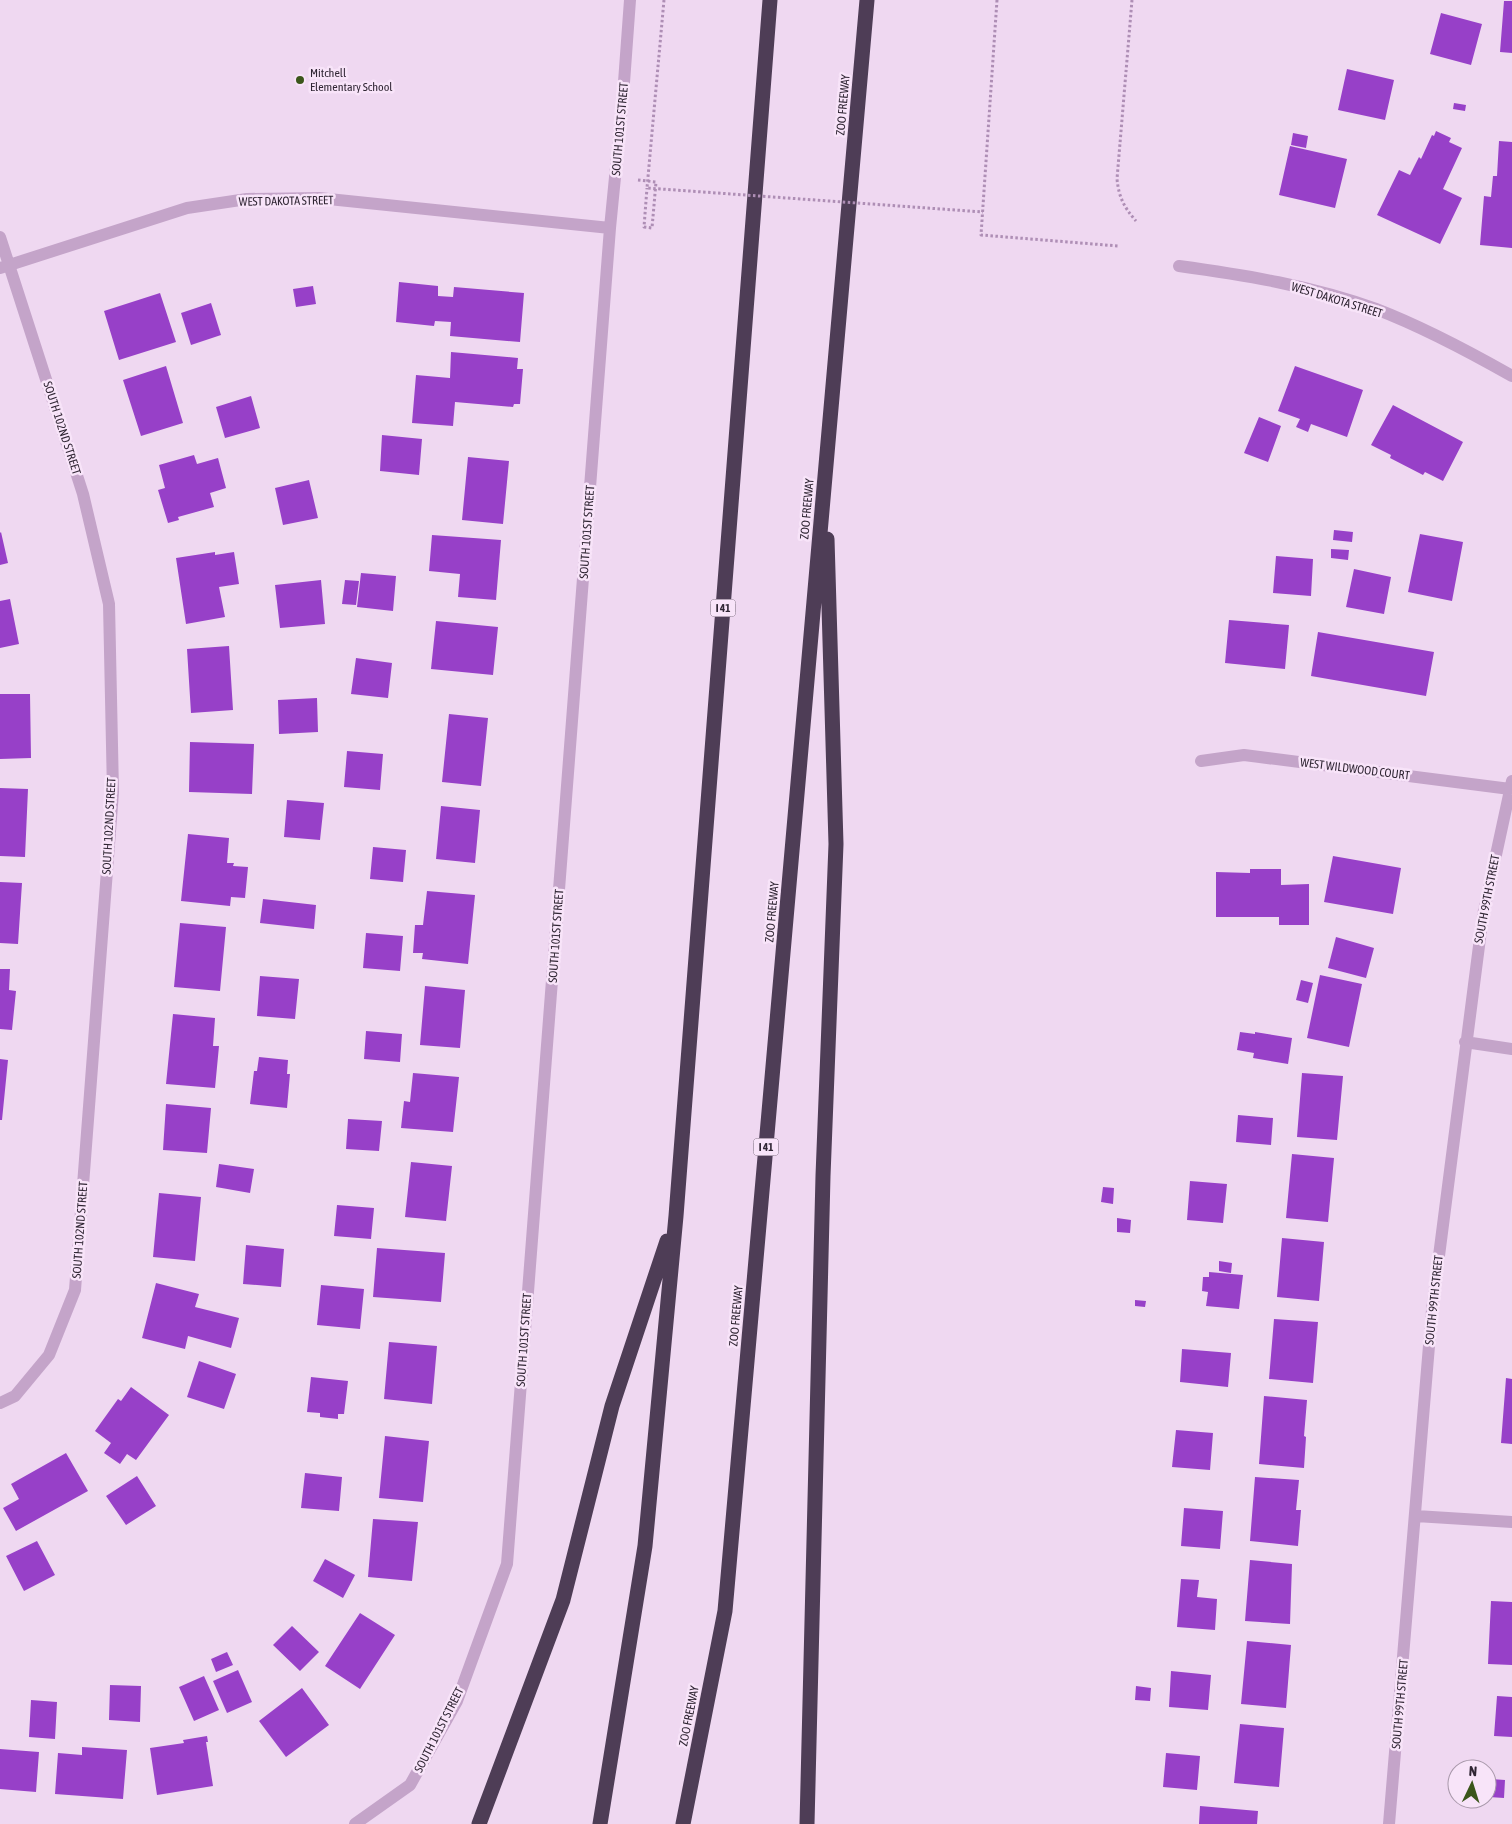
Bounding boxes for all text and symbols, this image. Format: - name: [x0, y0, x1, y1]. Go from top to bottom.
- place label: Mitchell Elementary School: [310, 66, 393, 94]
- street label: ZOO FREEWAY: [833, 73, 853, 136]
- marker: Mitchell Elementary School: [294, 74, 306, 86]
- street label: SOUTH 101ST STREET: [609, 81, 631, 176]
- street label: WEST DAKOTA STREET: [239, 193, 334, 209]
- street label: WEST DAKOTA STREET: [1290, 279, 1385, 321]
- street label: SOUTH 102ND STREET: [40, 380, 84, 477]
- street label: ZOO FREEWAY: [797, 477, 817, 540]
- street label: SOUTH 101ST STREET: [577, 484, 597, 579]
- road number: I 41: [710, 600, 736, 616]
- street label: WEST WILDWOOD COURT: [1299, 755, 1411, 783]
- street label: SOUTH 102ND STREET: [99, 776, 119, 875]
- street label: SOUTH 99TH STREET: [1472, 853, 1503, 945]
- street label: ZOO FREEWAY: [762, 880, 782, 943]
- street label: SOUTH 101ST STREET: [546, 888, 566, 983]
- road number: I 41: [754, 1138, 778, 1156]
- street label: SOUTH 102ND STREET: [70, 1180, 90, 1279]
- street label: SOUTH 99TH STREET: [1422, 1254, 1446, 1345]
- street label: ZOO FREEWAY: [726, 1284, 746, 1347]
- street label: SOUTH 101ST STREET: [514, 1292, 534, 1387]
- street label: SOUTH 99TH STREET: [1389, 1658, 1411, 1749]
- street label: SOUTH 101ST STREET: [411, 1684, 467, 1775]
- street label: ZOO FREEWAY: [676, 1684, 702, 1747]
- north arrow: [1447, 1759, 1497, 1809]
- text: N: [1468, 1763, 1478, 1779]

